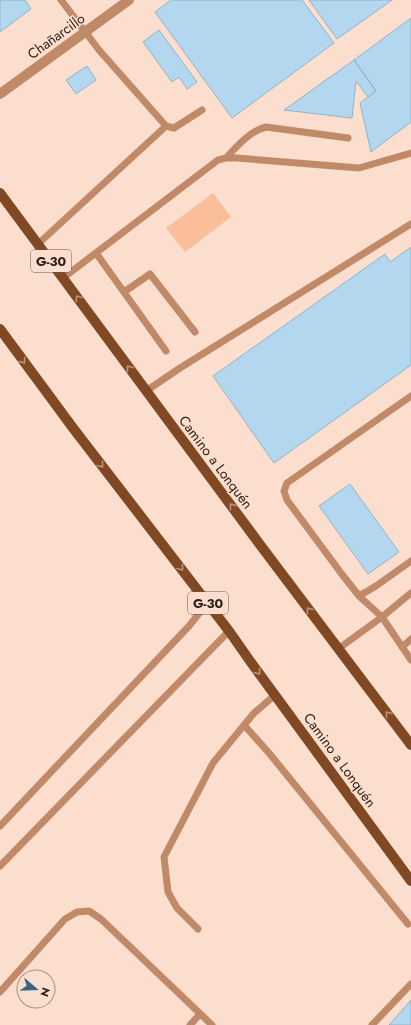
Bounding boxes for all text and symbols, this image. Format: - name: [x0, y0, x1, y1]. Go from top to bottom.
- street label: Chañarcillo: [23, 8, 89, 64]
- road number: G-30: [31, 250, 71, 272]
- one-way arrow: [76, 295, 83, 302]
- one-way arrow: [18, 356, 25, 363]
- one-way arrow: [126, 365, 134, 372]
- street label: Camino a Lonquén: [174, 411, 258, 513]
- one-way arrow: [96, 460, 103, 467]
- one-way arrow: [229, 504, 236, 511]
- one-way arrow: [176, 563, 183, 570]
- road number: G-30: [188, 592, 228, 614]
- one-way arrow: [307, 608, 314, 615]
- one-way arrow: [253, 668, 261, 675]
- street label: Camino a Lonquén: [299, 709, 381, 811]
- one-way arrow: [385, 712, 392, 719]
- north arrow: [16, 969, 56, 1009]
- text: N: [36, 986, 54, 999]

